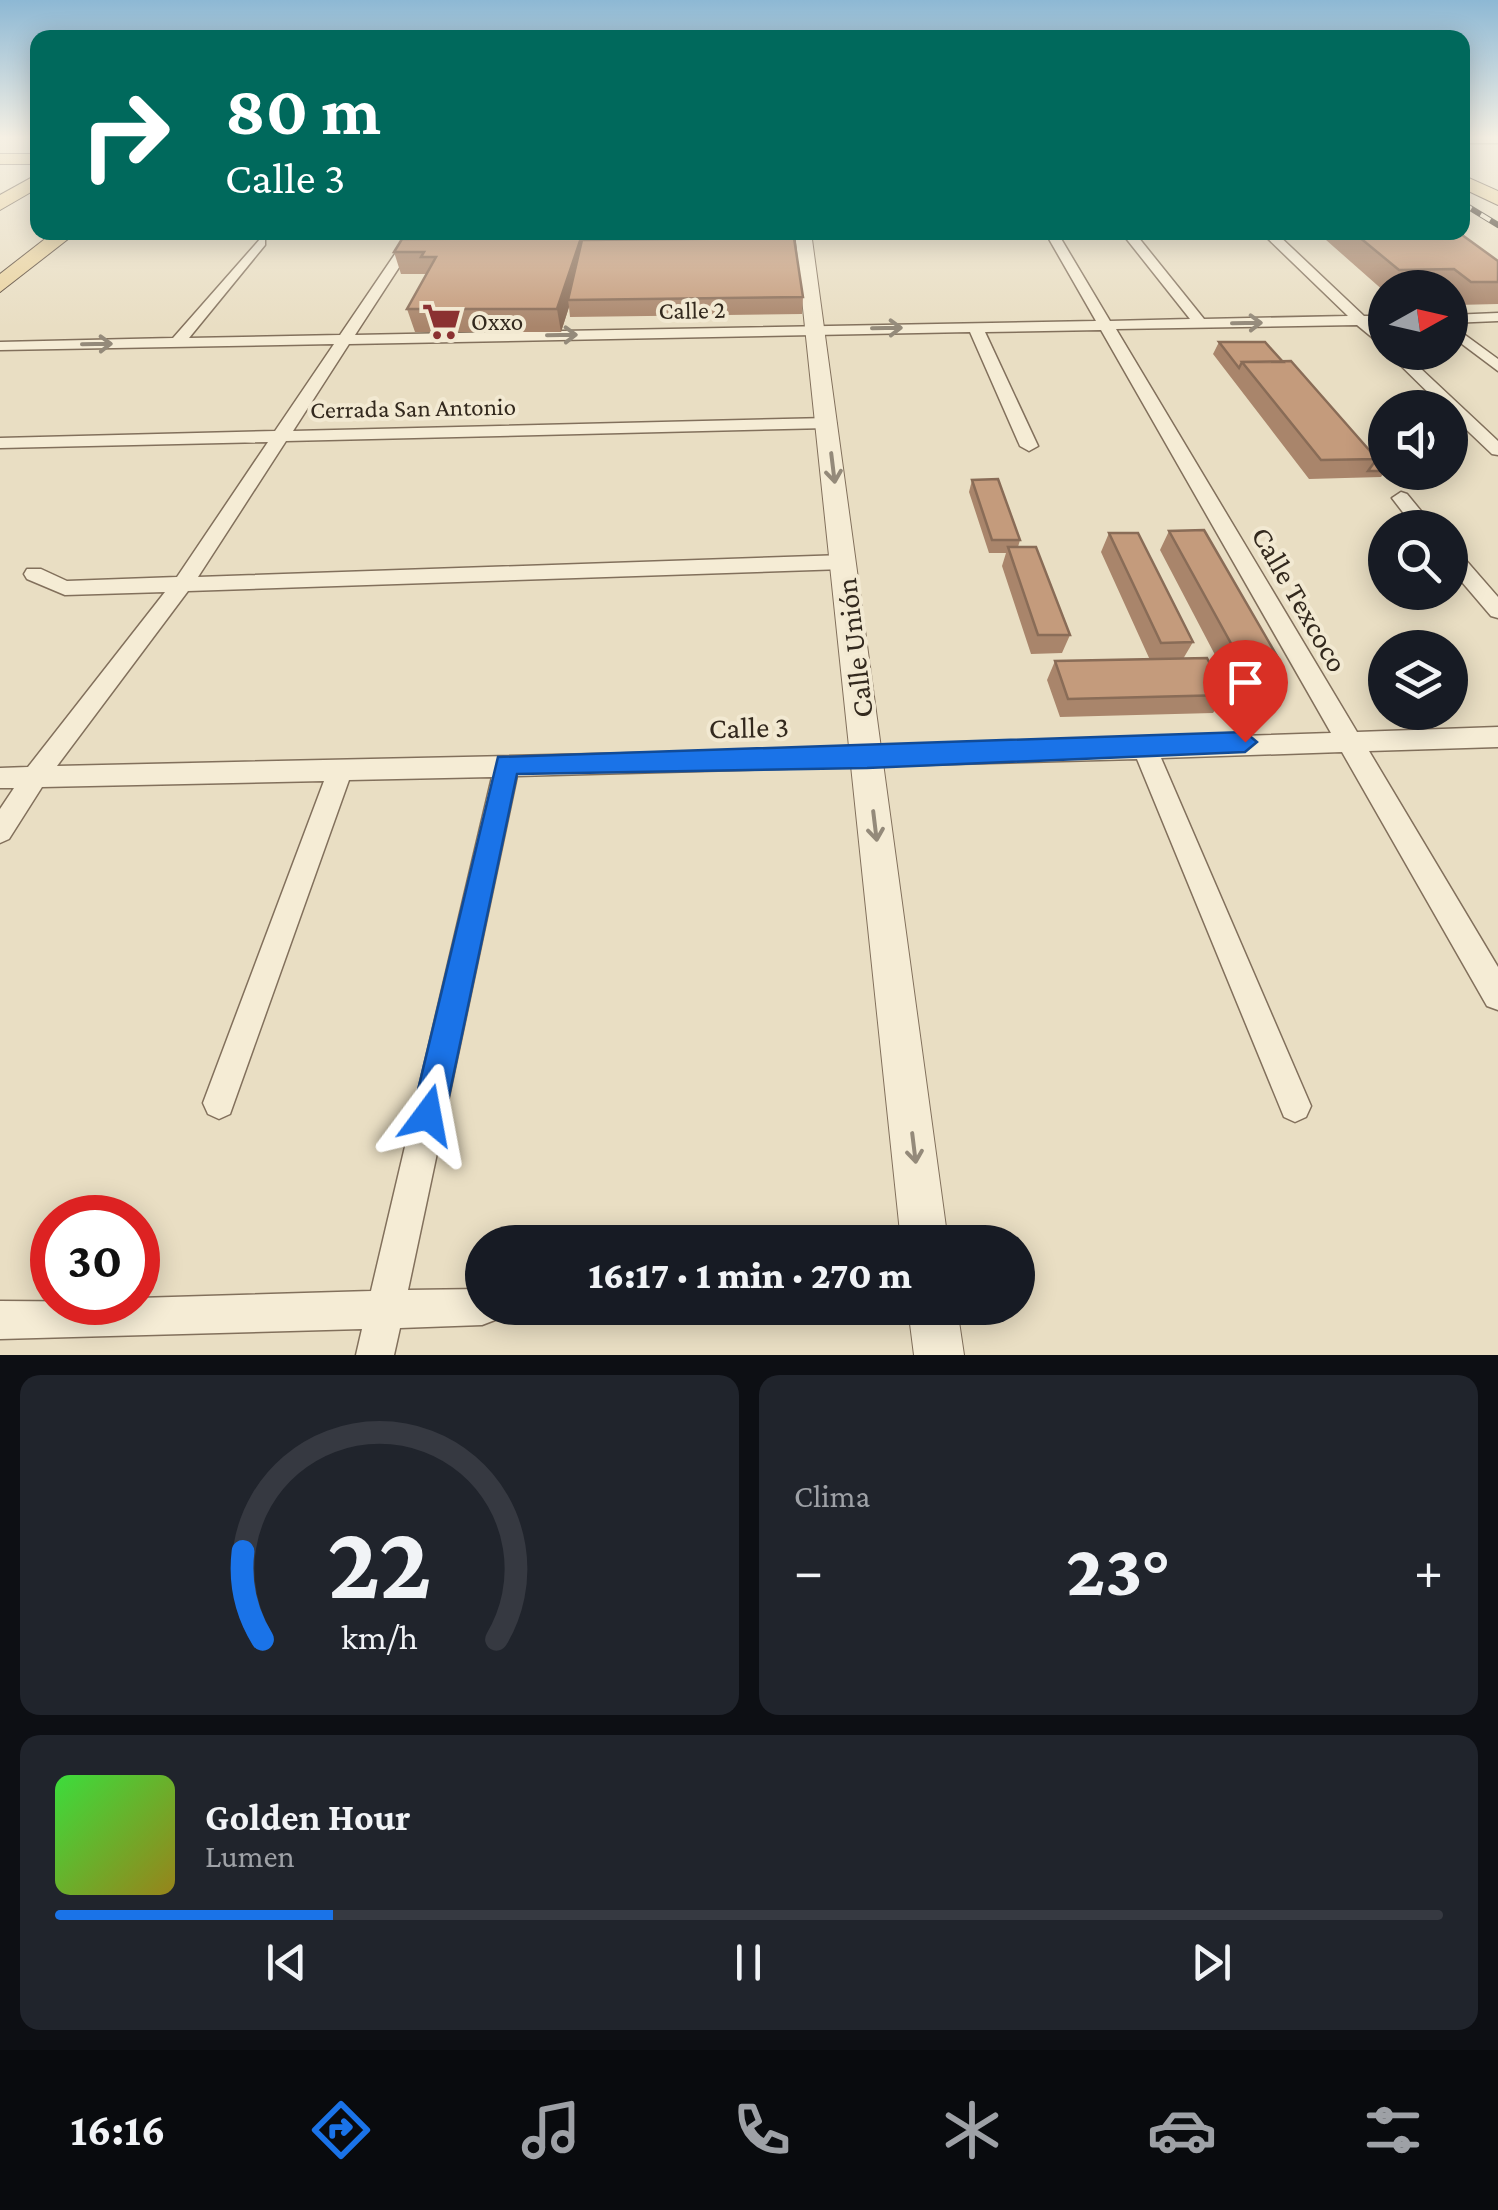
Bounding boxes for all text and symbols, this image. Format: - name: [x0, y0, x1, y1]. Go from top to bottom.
- icon: right: [60, 70, 190, 200]
- text: 80 m: [225, 71, 381, 149]
- text: Calle 3: [225, 153, 345, 203]
- north arrow: [1368, 270, 1468, 370]
- map controls: [1368, 270, 1468, 730]
- street label: Calle 2: [658, 296, 726, 324]
- supermarket icon: Oxxo: [420, 300, 462, 342]
- place label: Oxxo: [471, 308, 523, 335]
- one-way arrow: [1231, 313, 1263, 332]
- one-way arrow: [871, 319, 903, 338]
- one-way arrow: [546, 326, 578, 345]
- one-way arrow: [81, 335, 113, 354]
- button: sound: [1368, 390, 1468, 490]
- street label: Cerrada San Antonio: [310, 393, 516, 423]
- one-way arrow: [824, 451, 843, 484]
- button: search: [1368, 510, 1468, 610]
- street label: Calle Texcoco: [1245, 521, 1355, 677]
- street label: Calle Unión: [829, 576, 879, 720]
- button: layers: [1368, 630, 1468, 730]
- pin: [1203, 640, 1288, 743]
- icon: arrive: [1218, 655, 1273, 710]
- street label: Calle 3: [709, 710, 789, 744]
- one-way arrow: [866, 809, 885, 841]
- position arrow: [376, 1063, 480, 1167]
- one-way arrow: [905, 1132, 924, 1164]
- speed limit sign: 30: [30, 1195, 160, 1325]
- text: 16:17 · 1 min · 270 m: [588, 1254, 912, 1296]
- text: Clima: [794, 1478, 870, 1514]
- text: 22: [327, 1504, 432, 1619]
- text: 23°: [1066, 1528, 1171, 1611]
- text: −: [794, 1540, 823, 1601]
- text: +: [1414, 1540, 1443, 1601]
- text: km/h: [341, 1617, 418, 1657]
- text: Golden Hour: [205, 1796, 411, 1838]
- text: Lumen: [205, 1838, 295, 1874]
- icon: previous: [259, 1935, 314, 1990]
- icon: pause: [721, 1935, 776, 1990]
- icon: next: [1184, 1935, 1239, 1990]
- icon: directions: [306, 2095, 376, 2165]
- icon: music: [516, 2095, 586, 2165]
- icon: phone: [727, 2095, 797, 2165]
- icon: climate: [937, 2095, 1007, 2165]
- icon: car: [1147, 2095, 1217, 2165]
- icon: filters: [1358, 2095, 1428, 2165]
- text: 16:16: [70, 2105, 166, 2155]

